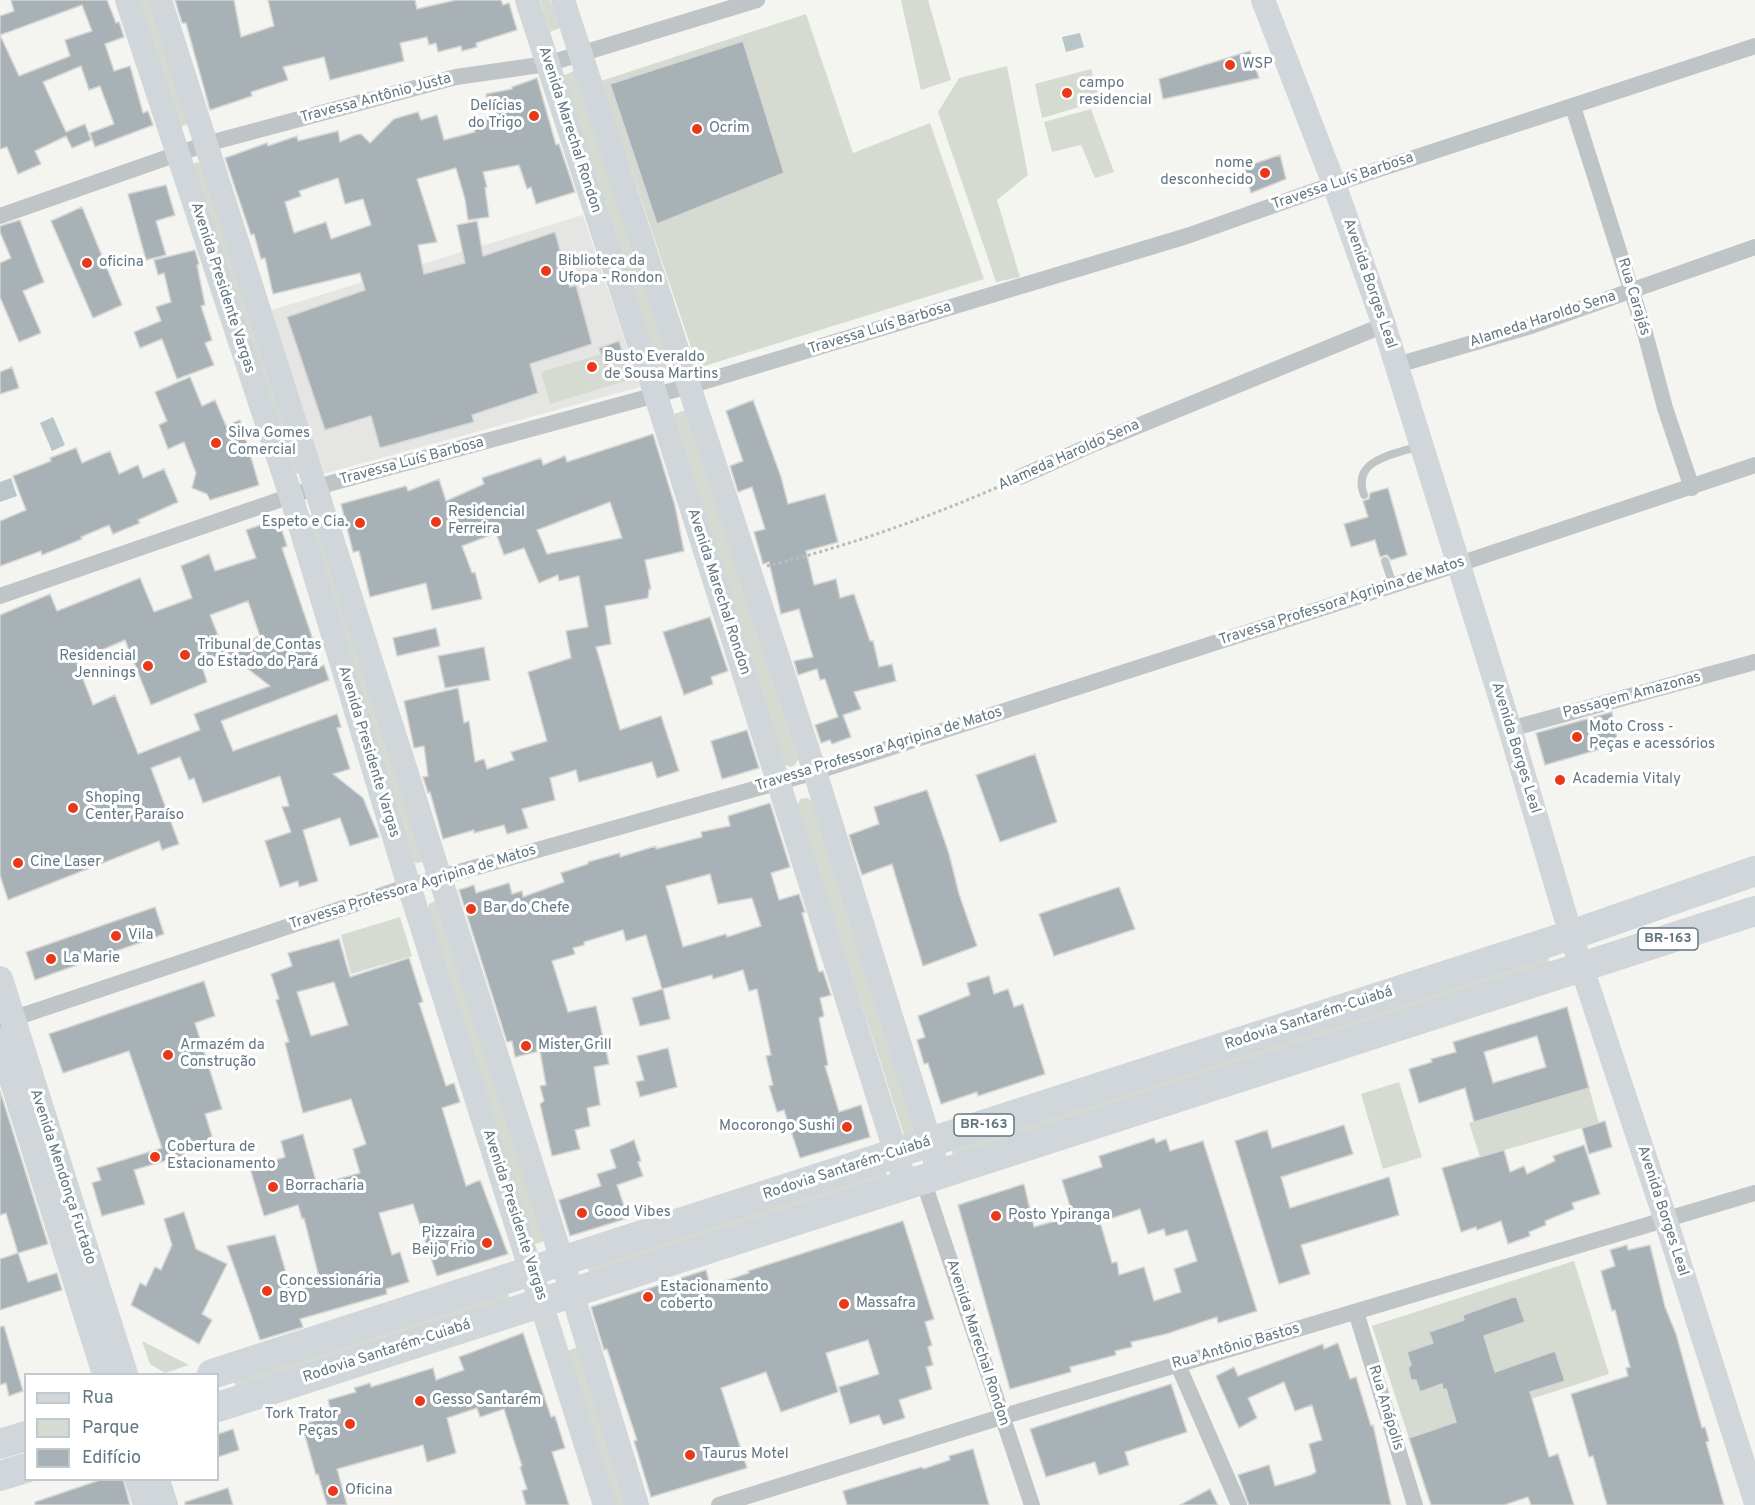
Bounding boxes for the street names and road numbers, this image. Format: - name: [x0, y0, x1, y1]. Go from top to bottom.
- street label: Avenida Marechal Rondon: [534, 44, 604, 216]
- street label: Travessa Antônio Justa: [299, 70, 453, 128]
- street label: Travessa Luís Barbosa: [1270, 149, 1416, 215]
- street label: Avenida Presidente Vargas: [186, 200, 258, 376]
- street label: Avenida Borges Leal: [1338, 217, 1400, 351]
- street label: Rua Carajás: [1613, 256, 1653, 338]
- street label: Alameda Haroldo Sena: [1468, 288, 1618, 352]
- street label: Travessa Luís Barbosa: [806, 299, 954, 359]
- street label: Alameda Haroldo Sena: [996, 417, 1142, 495]
- street label: Travessa Luís Barbosa: [338, 434, 486, 490]
- street label: Avenida Marechal Rondon: [683, 506, 753, 678]
- street label: Travessa Professora Agripina de Matos: [1217, 554, 1467, 650]
- street label: Avenida Presidente Vargas: [333, 664, 403, 840]
- street label: Passagem Amazonas: [1561, 669, 1703, 723]
- street label: Avenida Borges Leal: [1486, 680, 1544, 816]
- street label: Travessa Professora Agripina de Matos: [753, 704, 1005, 796]
- street label: Travessa Professora Agripina de Matos: [287, 842, 539, 934]
- road number: BR-163: [1638, 928, 1698, 950]
- street label: Rodovia Santarém-Cuiabá: [1223, 983, 1395, 1055]
- street label: Avenida Mendonça Furtado: [25, 1087, 99, 1267]
- road number: BR-163: [954, 1114, 1014, 1136]
- street label: Avenida Presidente Vargas: [478, 1127, 550, 1303]
- street label: Rodovia Santarém-Cuiabá: [761, 1133, 933, 1205]
- street label: Avenida Borges Leal: [1632, 1143, 1692, 1279]
- street label: Avenida Marechal Rondon: [942, 1257, 1012, 1429]
- street label: Rodovia Santarém-Cuiabá: [301, 1316, 473, 1388]
- street label: Rua Antônio Bastos: [1170, 1320, 1302, 1374]
- street label: Rua Anápolis: [1364, 1363, 1406, 1453]

